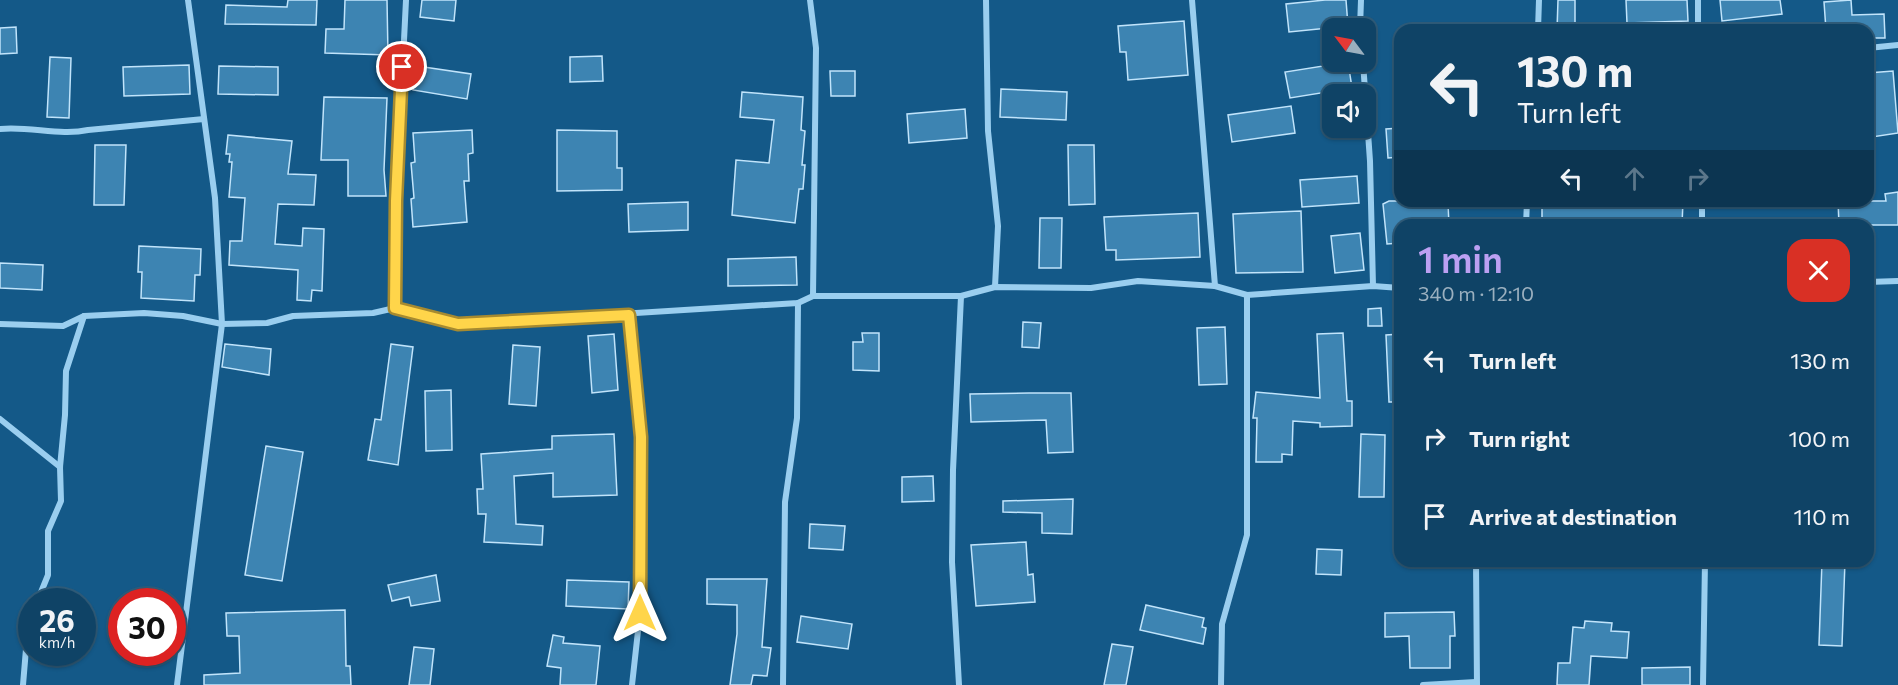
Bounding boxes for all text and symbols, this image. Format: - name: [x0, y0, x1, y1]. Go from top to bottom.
- north arrow: [1322, 18, 1376, 72]
- map controls: [1322, 18, 1376, 138]
- pin: [376, 41, 427, 92]
- text: 130 m: [1517, 44, 1633, 96]
- icon: left: [1418, 48, 1496, 126]
- icon: arrive: [385, 50, 418, 83]
- button: sound: [1322, 84, 1376, 138]
- text: Turn left: [1517, 96, 1621, 129]
- icon: left: [1555, 162, 1588, 195]
- icon: ahead: [1618, 162, 1651, 195]
- icon: right: [1681, 162, 1714, 195]
- text: 1 min: [1418, 236, 1503, 280]
- button: close: [1787, 239, 1850, 302]
- text: 340 m · 12:10: [1418, 281, 1534, 305]
- icon: left: [1418, 344, 1451, 377]
- text: Turn left: [1469, 347, 1556, 374]
- text: 130 m: [1790, 347, 1850, 374]
- icon: right: [1418, 422, 1451, 455]
- text: Turn right: [1469, 425, 1570, 452]
- text: 100 m: [1788, 425, 1850, 452]
- icon: arrive: [1418, 500, 1451, 533]
- text: Arrive at destination: [1469, 503, 1677, 530]
- text: 110 m: [1793, 503, 1850, 530]
- position arrow: [608, 581, 672, 645]
- speed limit sign: 30: [108, 588, 186, 666]
- text: 26: [39, 601, 75, 638]
- text: km/h: [39, 633, 75, 651]

